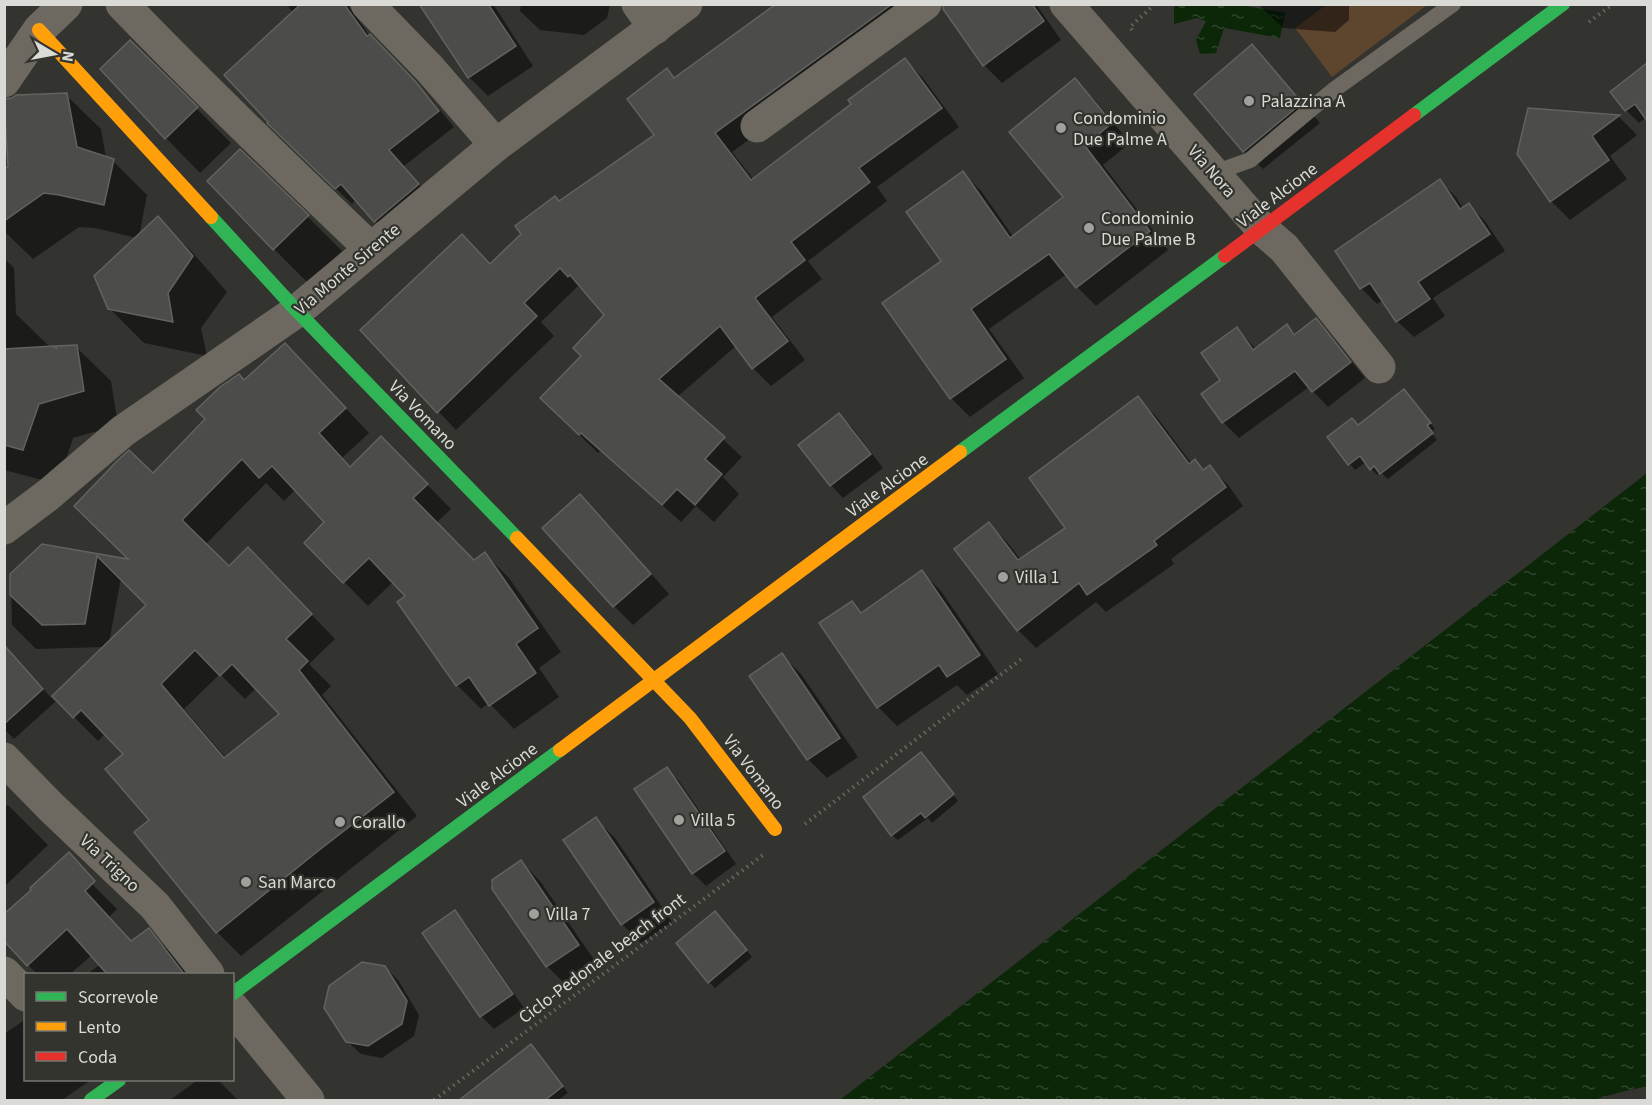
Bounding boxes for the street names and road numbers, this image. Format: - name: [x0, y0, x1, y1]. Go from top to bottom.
- street label: Via Nora: [1182, 139, 1242, 203]
- street label: Viale Alcione: [1232, 157, 1323, 234]
- street label: Via Monte Sirente: [289, 218, 406, 321]
- street label: Via Vomano: [383, 375, 462, 456]
- street label: Viale Alcione: [841, 447, 933, 524]
- street label: Via Vomano: [717, 729, 790, 815]
- street label: Viale Alcione: [452, 737, 543, 814]
- street label: Via Trigno: [74, 829, 145, 898]
- street label: Ciclo-Pedonale beach front: [513, 887, 691, 1030]

